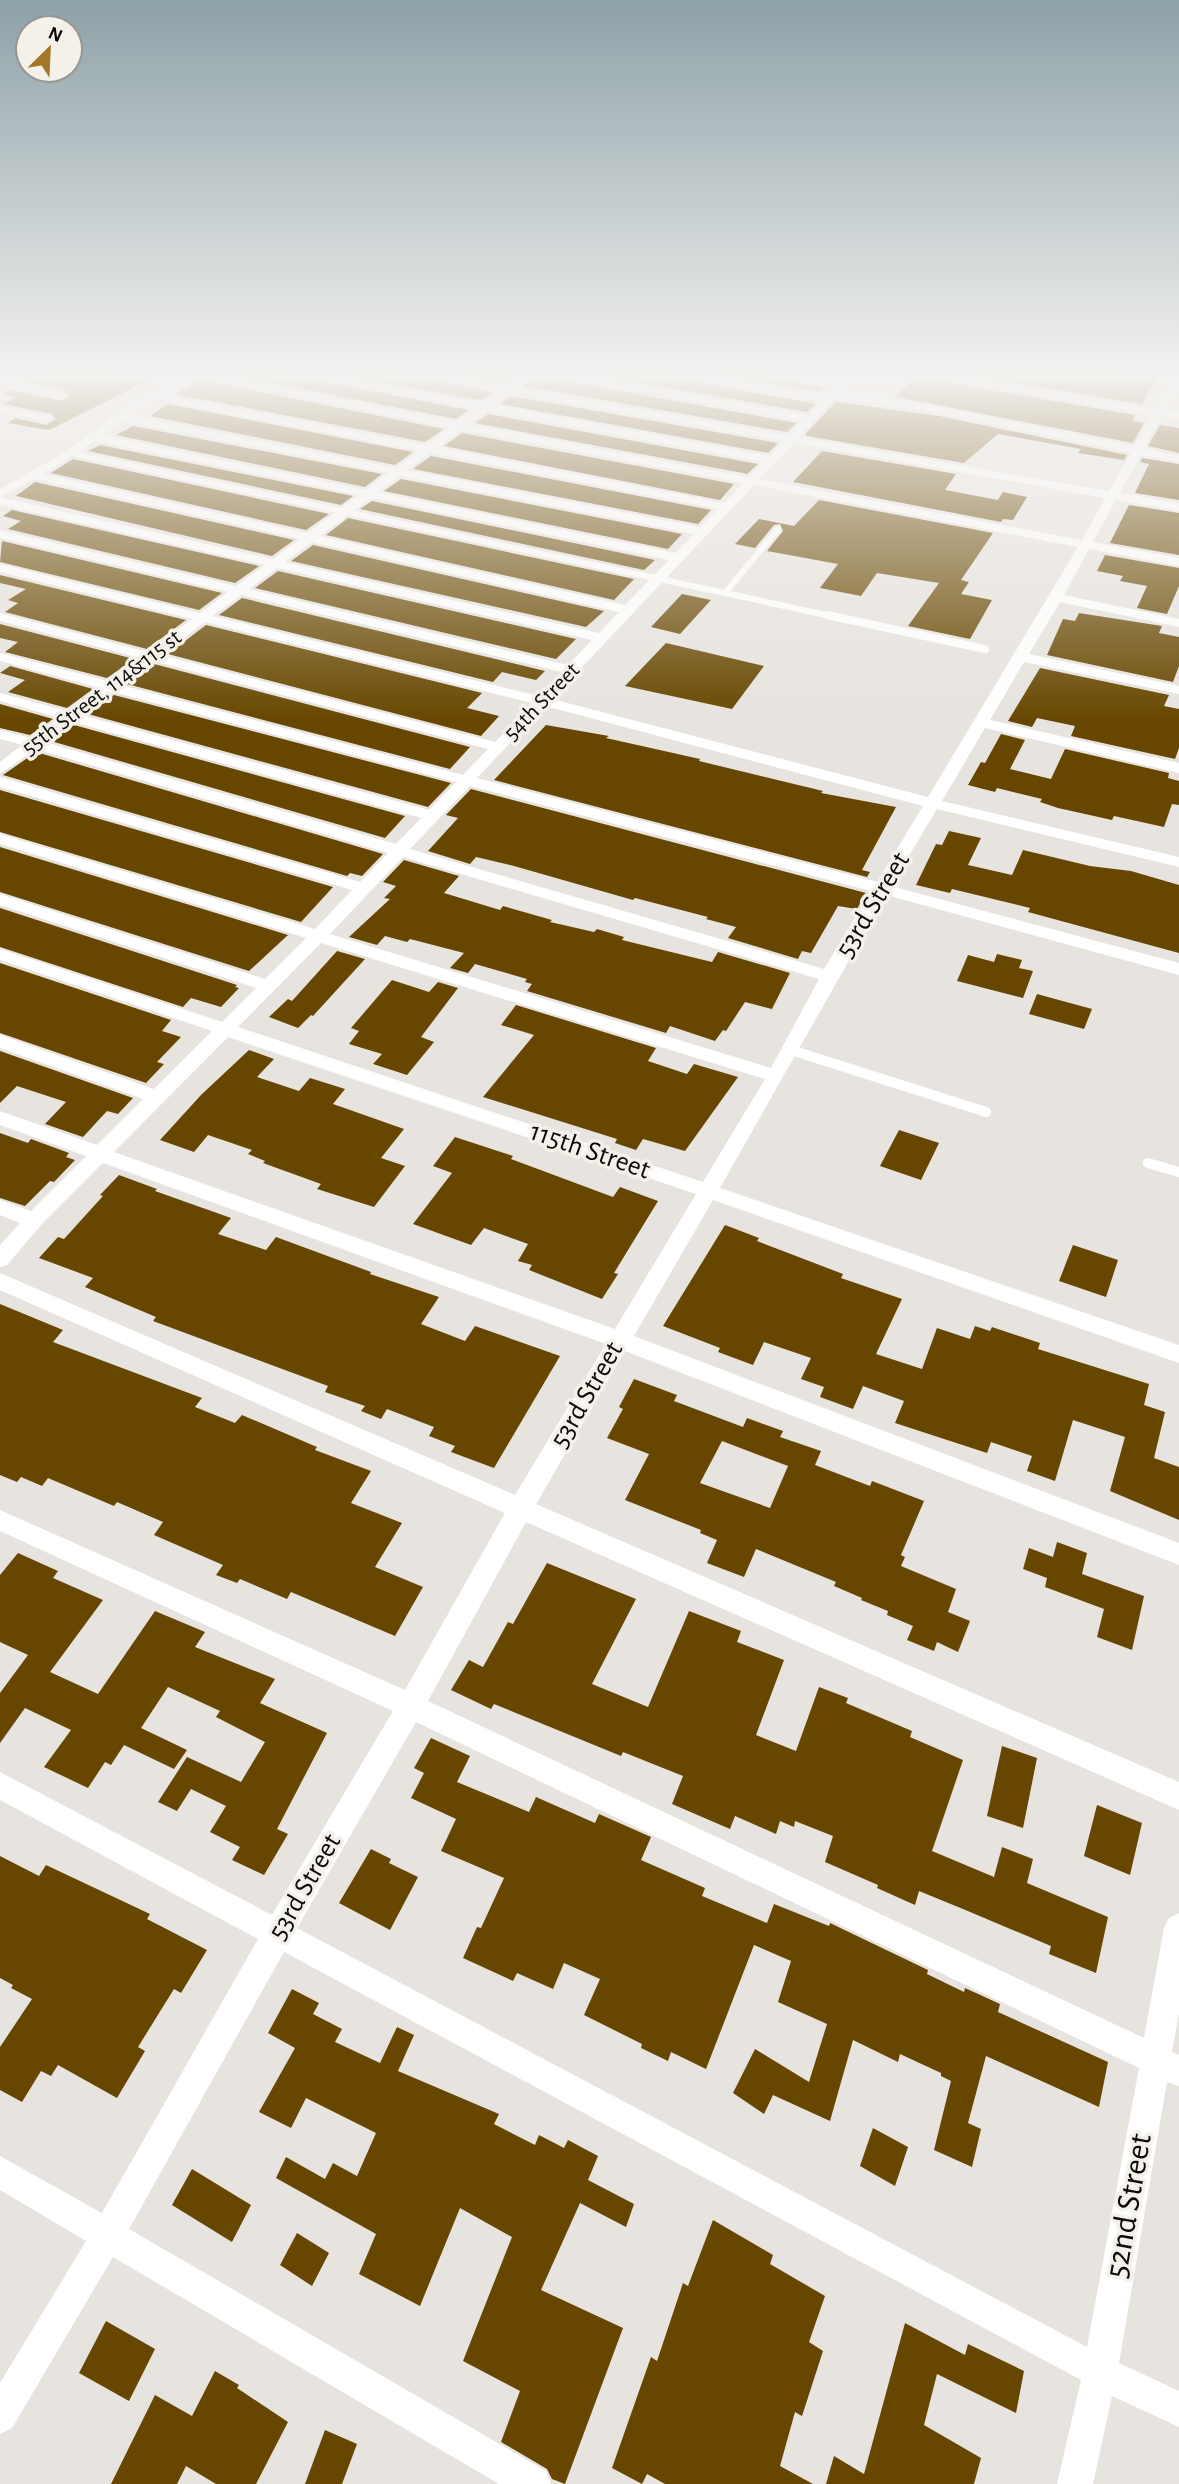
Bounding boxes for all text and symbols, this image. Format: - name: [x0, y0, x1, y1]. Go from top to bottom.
- north arrow: [14, 14, 84, 84]
- text: N: [45, 23, 65, 46]
- street label: 55th Street, 114&115 st: [18, 625, 186, 760]
- street label: 54th Street: [500, 658, 585, 745]
- street label: 53rd Street: [831, 847, 915, 962]
- street label: 115th Street: [526, 1117, 654, 1185]
- street label: 53rd Street: [546, 1337, 628, 1453]
- street label: 53rd Street: [264, 1829, 346, 1945]
- street label: 52nd Street: [1100, 2131, 1158, 2281]

